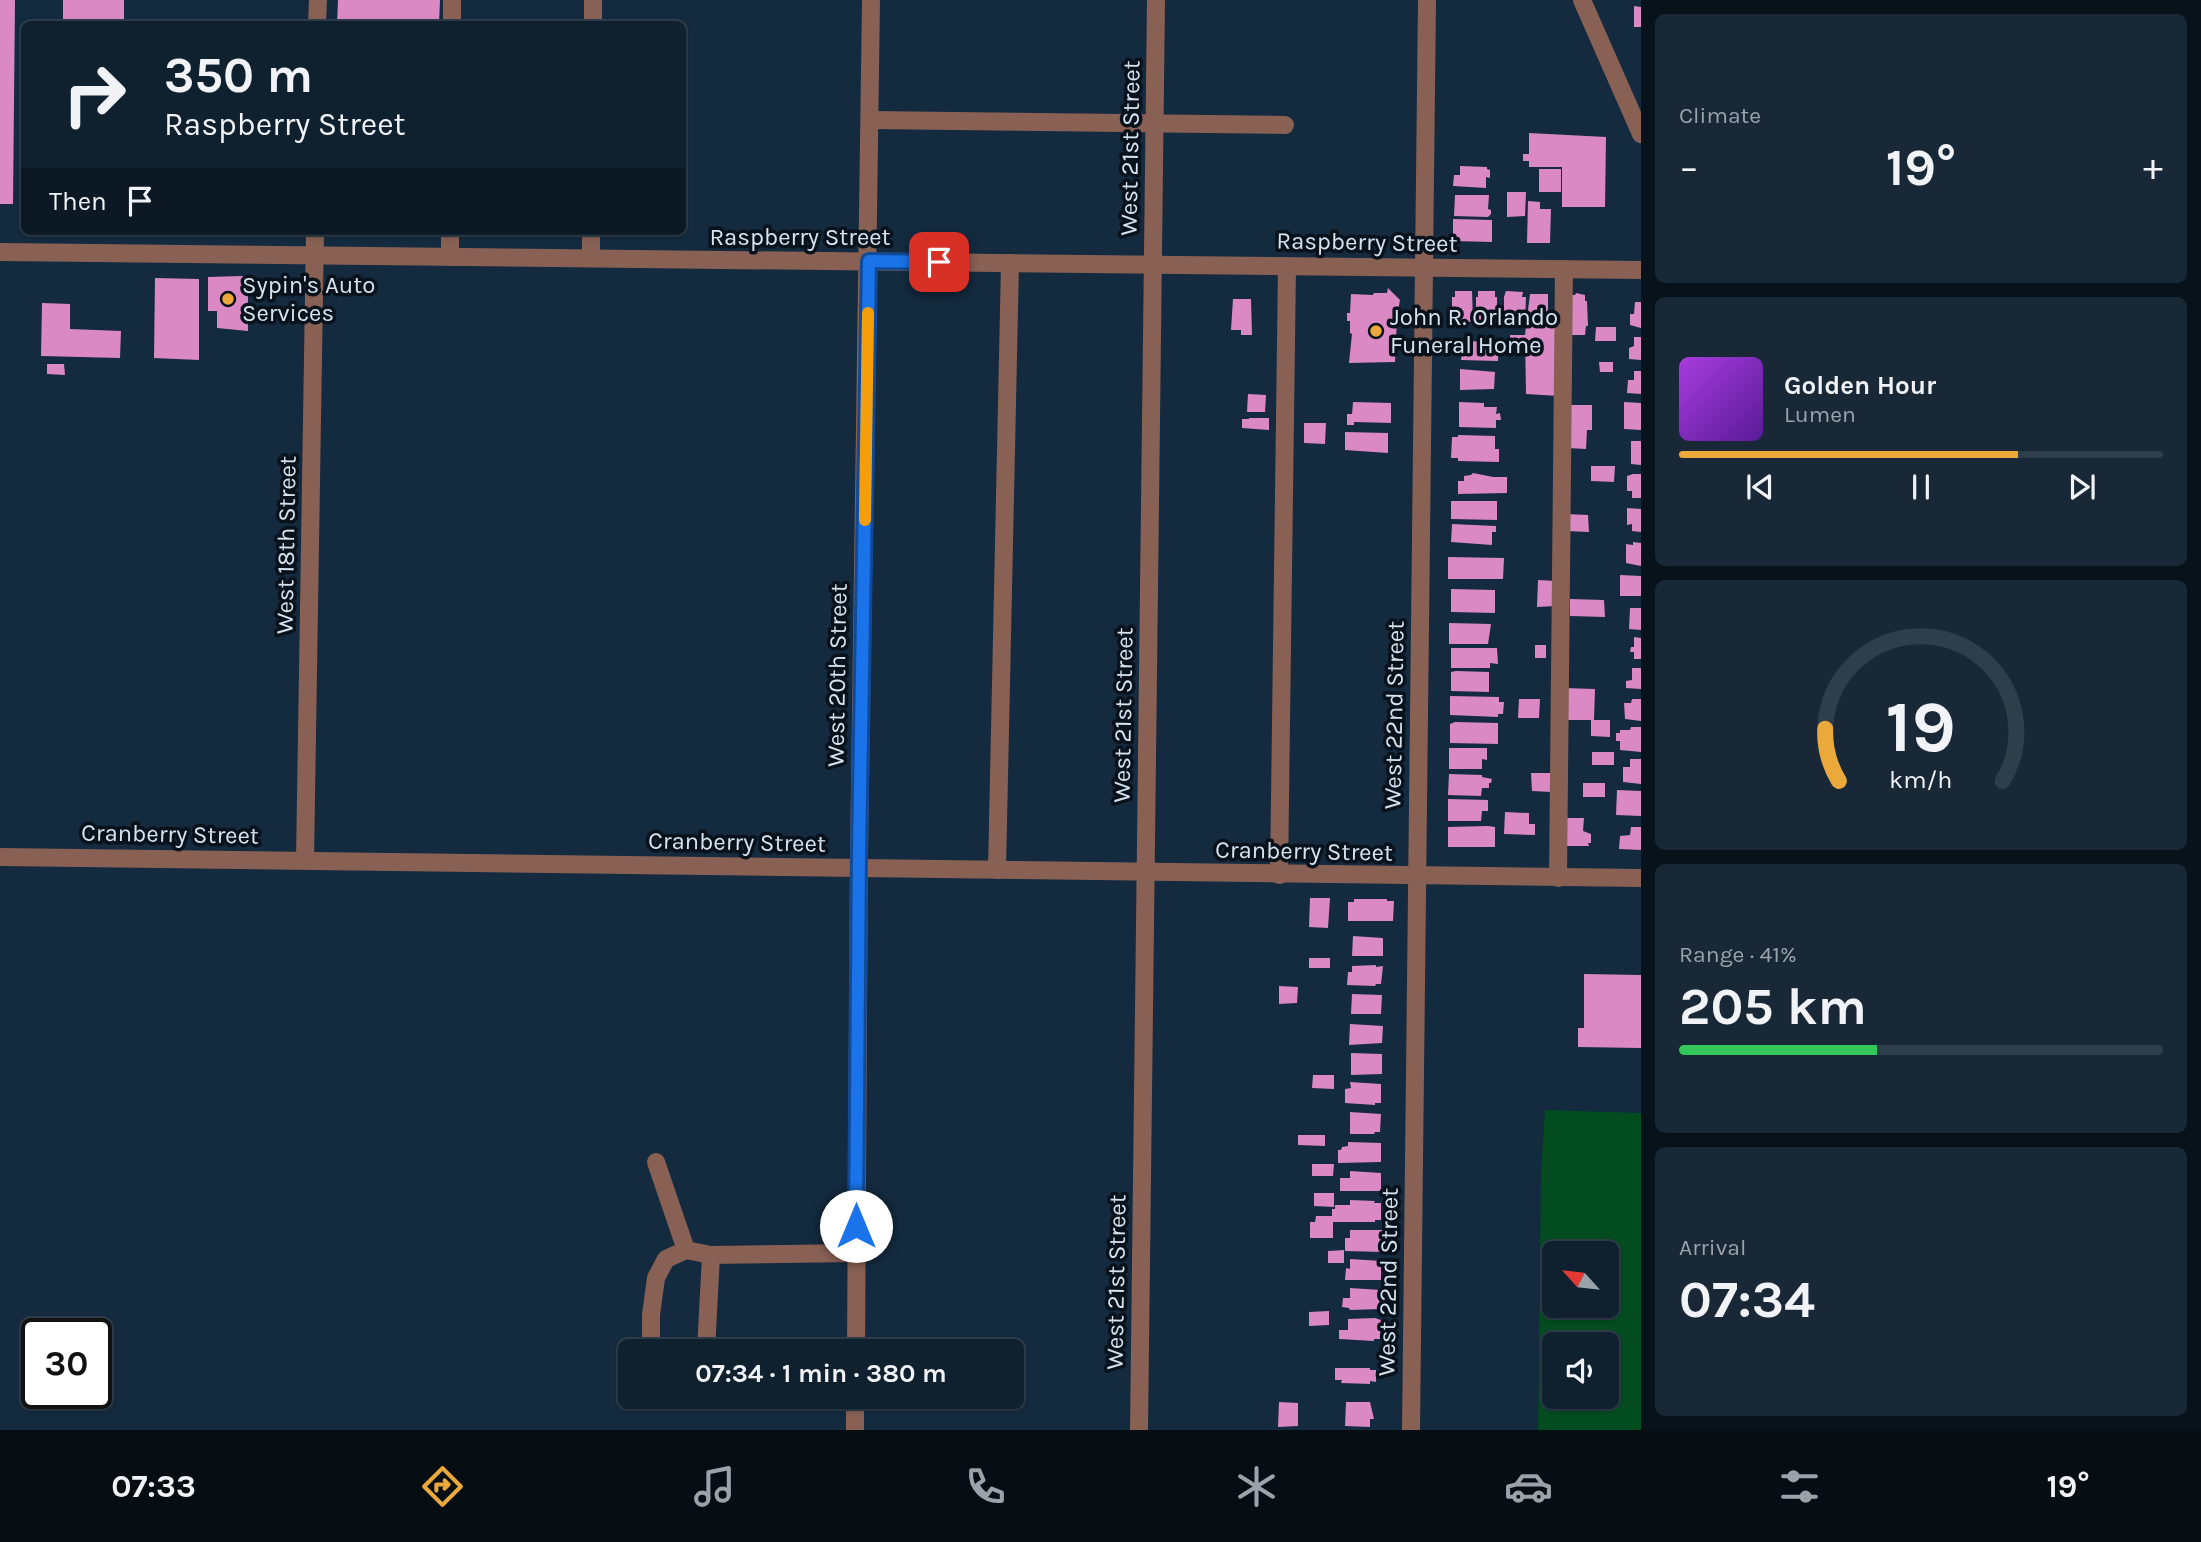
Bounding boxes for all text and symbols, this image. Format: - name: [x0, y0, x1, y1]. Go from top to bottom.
- text: 350 m: [164, 47, 313, 104]
- icon: right: [49, 49, 140, 140]
- street label: West 21st Street: [1114, 60, 1146, 236]
- text: Climate: [1679, 102, 1761, 129]
- text: Raspberry Street: [164, 106, 406, 143]
- text: 19°: [1886, 137, 1956, 198]
- text: −: [1679, 145, 1699, 190]
- text: +: [2143, 145, 2163, 190]
- icon: arrive: [121, 182, 159, 220]
- text: Then: [49, 186, 107, 217]
- street label: Raspberry Street: [709, 223, 891, 251]
- street label: Raspberry Street: [1276, 226, 1458, 258]
- pin: [909, 232, 969, 292]
- icon: arrive: [920, 243, 958, 281]
- place label: Sypin's Auto Services: [242, 271, 375, 327]
- marker: Sypin's Auto Services: [220, 291, 236, 307]
- place label: John R. Orlando Funeral Home: [1390, 303, 1558, 359]
- marker: John R. Orlando Funeral Home: [1368, 323, 1384, 339]
- text: Golden Hour: [1784, 370, 1936, 401]
- text: Lumen: [1784, 401, 1856, 428]
- street label: West 18th Street: [270, 456, 302, 634]
- icon: previous: [1741, 468, 1779, 506]
- icon: pause: [1902, 468, 1940, 506]
- icon: next: [2063, 468, 2101, 506]
- street label: West 20th Street: [821, 583, 853, 767]
- street label: West 22nd Street: [1378, 621, 1410, 809]
- street label: West 21st Street: [1107, 627, 1139, 803]
- text: 19: [1886, 684, 1956, 769]
- text: km/h: [1889, 765, 1953, 794]
- street label: Cranberry Street: [81, 818, 259, 850]
- street label: Cranberry Street: [648, 826, 826, 858]
- street label: Cranberry Street: [1215, 835, 1393, 867]
- text: Range · 41%: [1679, 941, 1797, 968]
- text: 205 km: [1679, 976, 1867, 1037]
- street label: West 22nd Street: [1372, 1188, 1404, 1376]
- position arrow: [819, 1189, 893, 1263]
- street label: West 21st Street: [1100, 1194, 1132, 1370]
- text: Arrival: [1679, 1234, 1746, 1261]
- north arrow: [1542, 1241, 1619, 1318]
- map controls: [1542, 1241, 1619, 1409]
- text: 07:34: [1679, 1269, 1815, 1330]
- speed limit sign: 30: [21, 1318, 112, 1409]
- button: sound: [1542, 1332, 1619, 1409]
- text: 07:34 · 1 min · 380 m: [695, 1358, 947, 1389]
- icon: directions: [418, 1462, 467, 1511]
- icon: music: [690, 1462, 739, 1511]
- icon: phone: [961, 1462, 1010, 1511]
- icon: climate: [1232, 1462, 1281, 1511]
- icon: car: [1504, 1462, 1553, 1511]
- icon: filters: [1775, 1462, 1824, 1511]
- text: 07:33: [111, 1468, 196, 1505]
- text: 19°: [2046, 1468, 2090, 1505]

